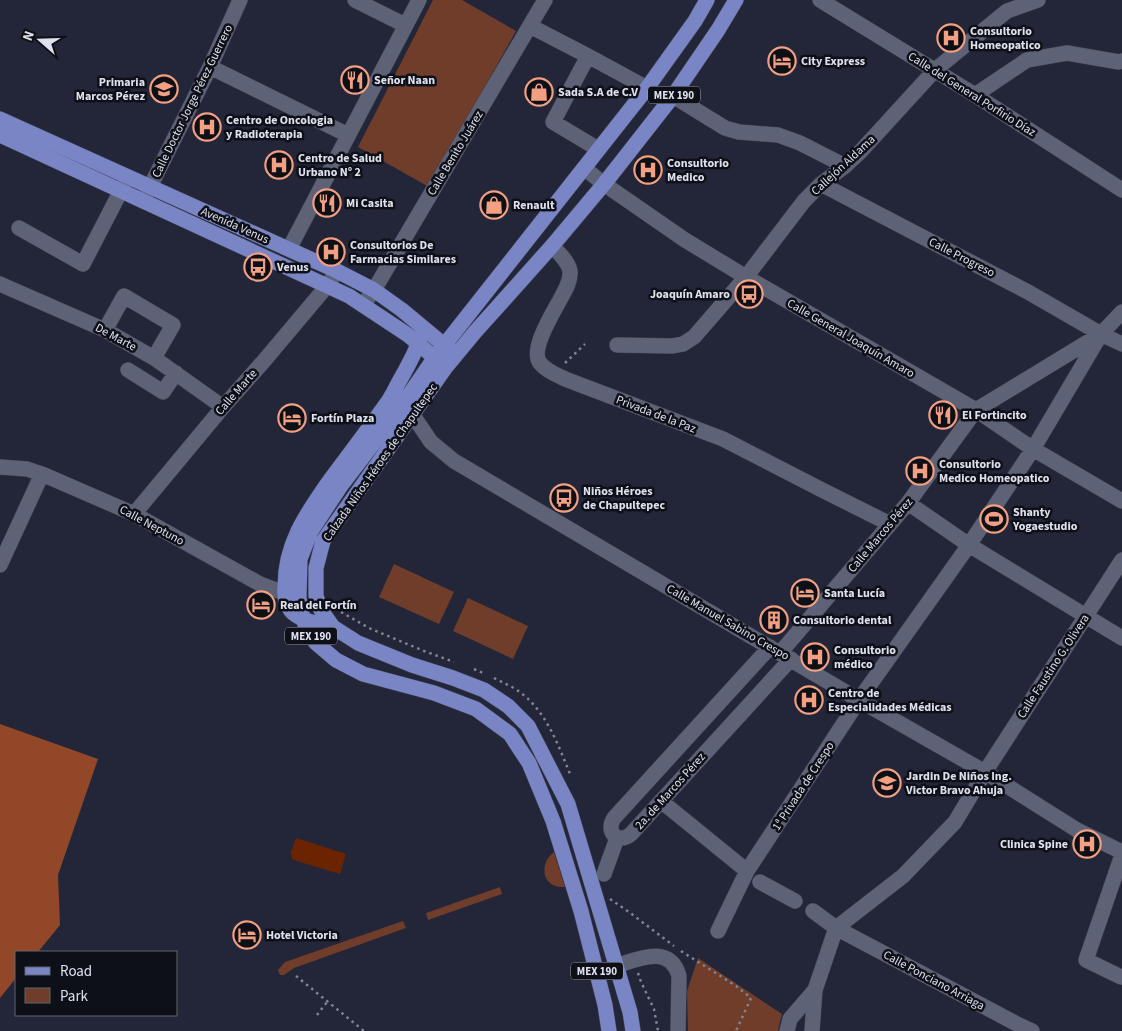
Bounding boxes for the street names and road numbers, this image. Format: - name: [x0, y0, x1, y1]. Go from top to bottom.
- street label: Calle Doctor Jorge Pérez Guerrero: [148, 22, 237, 181]
- street label: Calle del General Porfirio Díaz: [905, 48, 1039, 141]
- road number: MEX 190: [648, 86, 700, 104]
- street label: Calle Benito Juárez: [423, 108, 487, 199]
- street label: Callejón Aldama: [808, 131, 879, 199]
- street label: Avenida Venus: [198, 203, 271, 248]
- street label: Calle Progreso: [926, 233, 998, 281]
- street label: Calle General Joaquín Amaro: [784, 295, 918, 382]
- street label: De Marte: [92, 319, 139, 355]
- street label: Calle Marte: [212, 366, 261, 419]
- street label: Calzada Niños Héroes de Chapultepec: [319, 379, 442, 545]
- street label: Privada de la Paz: [613, 391, 698, 438]
- street label: Calle Marcos Pérez: [844, 494, 917, 576]
- street label: Calle Neptuno: [116, 501, 187, 550]
- street label: Calle Manuel Sabino Crespo: [663, 580, 792, 665]
- street label: Calle Faustino G. Olivera: [1013, 611, 1093, 722]
- road number: MEX 190: [285, 628, 337, 644]
- street label: 1ª Privada de Crespo: [768, 738, 839, 834]
- street label: 2a. de Marcos Pérez: [631, 749, 709, 833]
- street label: Calle Ponciano Arriaga: [880, 946, 987, 1014]
- road number: MEX 190: [571, 962, 623, 979]

